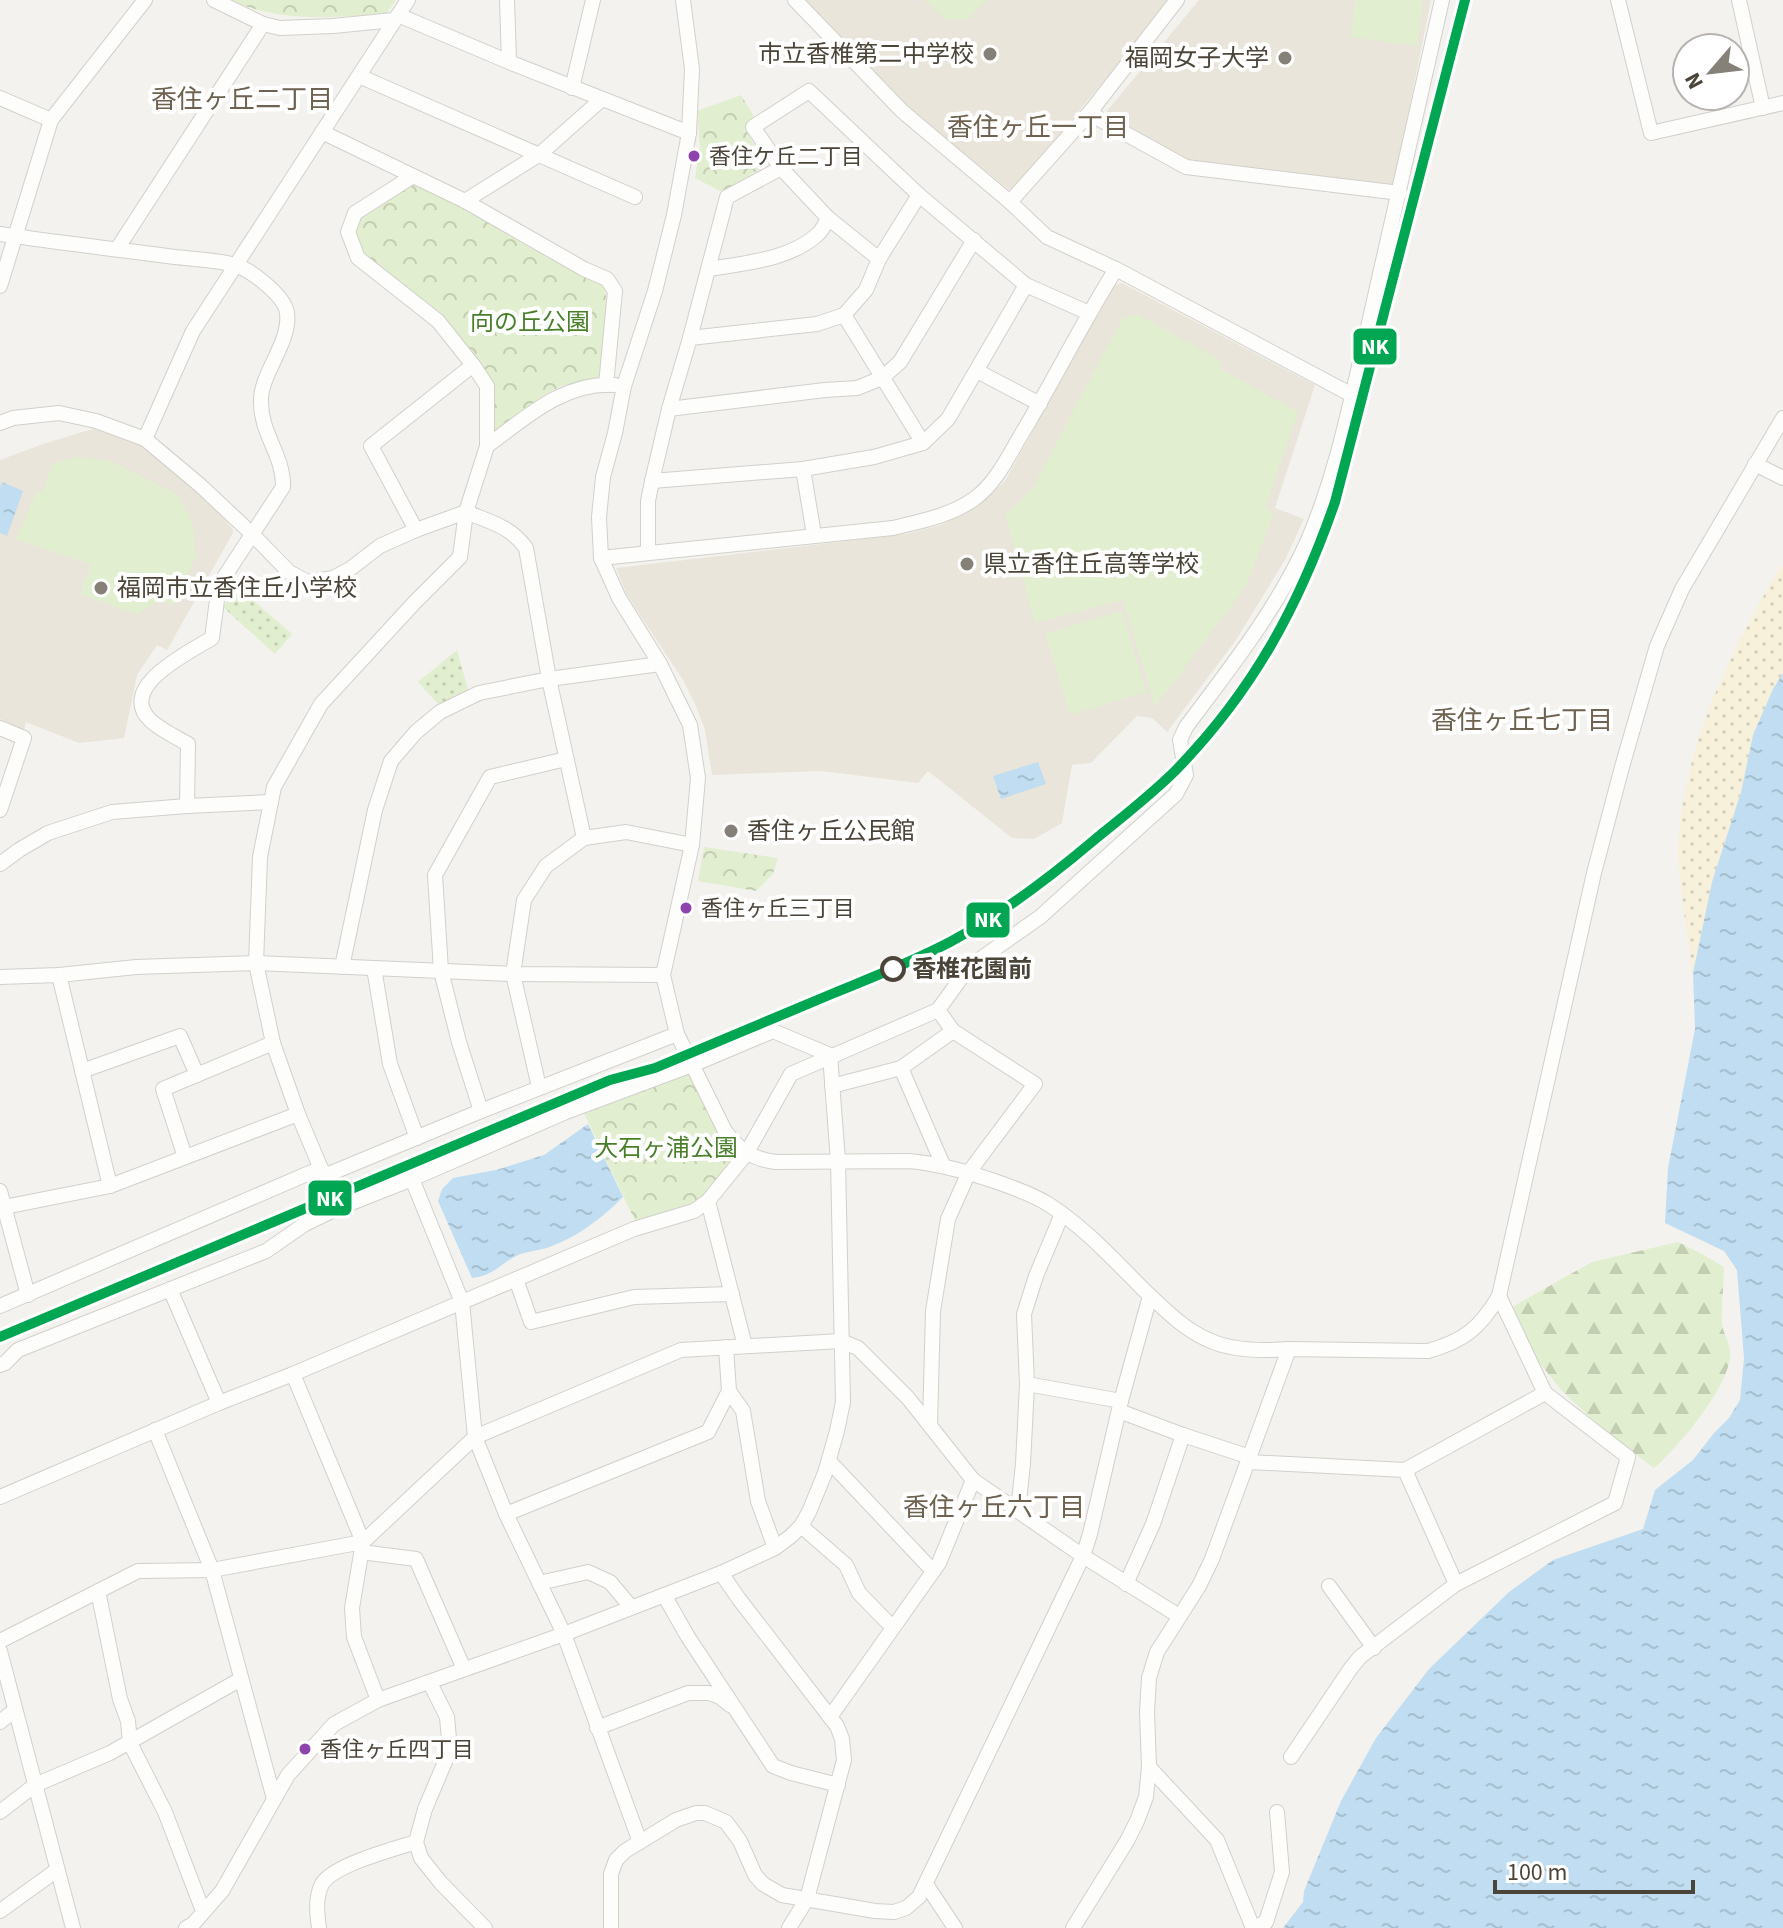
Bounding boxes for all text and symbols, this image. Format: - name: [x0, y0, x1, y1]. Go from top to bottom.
- north arrow: [1671, 32, 1751, 112]
- place label: 市立香椎第二中学校: [758, 37, 974, 72]
- place label: 福岡女子大学: [1125, 41, 1269, 76]
- marker: 市立香椎第二中学校: [981, 45, 999, 63]
- marker: 福岡女子大学: [1276, 49, 1294, 67]
- text: N: [1677, 67, 1712, 95]
- district label: 香住ヶ丘二丁目: [151, 81, 333, 118]
- district label: 香住ヶ丘一丁目: [947, 109, 1129, 146]
- place label: 香住ケ丘二丁目: [709, 141, 863, 173]
- marker: 香住ケ丘二丁目: [686, 148, 702, 164]
- park label: 向の丘公園: [470, 305, 590, 340]
- line badge: NK: [1352, 327, 1398, 366]
- text: NK: [1361, 331, 1390, 363]
- place label: 県立香住丘高等学校: [983, 547, 1199, 582]
- marker: 県立香住丘高等学校: [958, 555, 976, 573]
- place label: 福岡市立香住丘小学校: [117, 571, 357, 606]
- marker: 福岡市立香住丘小学校: [92, 579, 110, 597]
- district label: 香住ヶ丘七丁目: [1431, 702, 1613, 739]
- place label: 香住ヶ丘公民館: [747, 814, 915, 849]
- marker: 香住ヶ丘公民館: [722, 822, 740, 840]
- place label: 香住ヶ丘三丁目: [701, 893, 855, 925]
- marker: 香住ヶ丘三丁目: [678, 900, 694, 916]
- line badge: NK: [965, 901, 1011, 939]
- text: NK: [974, 904, 1003, 936]
- place label: 香椎花園前: [912, 952, 1032, 987]
- marker: 香椎花園前: [881, 957, 905, 981]
- park label: 大石ヶ浦公園: [594, 1131, 738, 1166]
- line badge: NK: [307, 1179, 353, 1217]
- text: NK: [316, 1183, 345, 1215]
- district label: 香住ヶ丘六丁目: [903, 1489, 1085, 1526]
- place label: 香住ヶ丘四丁目: [320, 1734, 474, 1766]
- marker: 香住ヶ丘四丁目: [297, 1741, 313, 1757]
- scale bar: [1495, 1844, 1693, 1894]
- text: 100 m: [1507, 1855, 1567, 1890]

